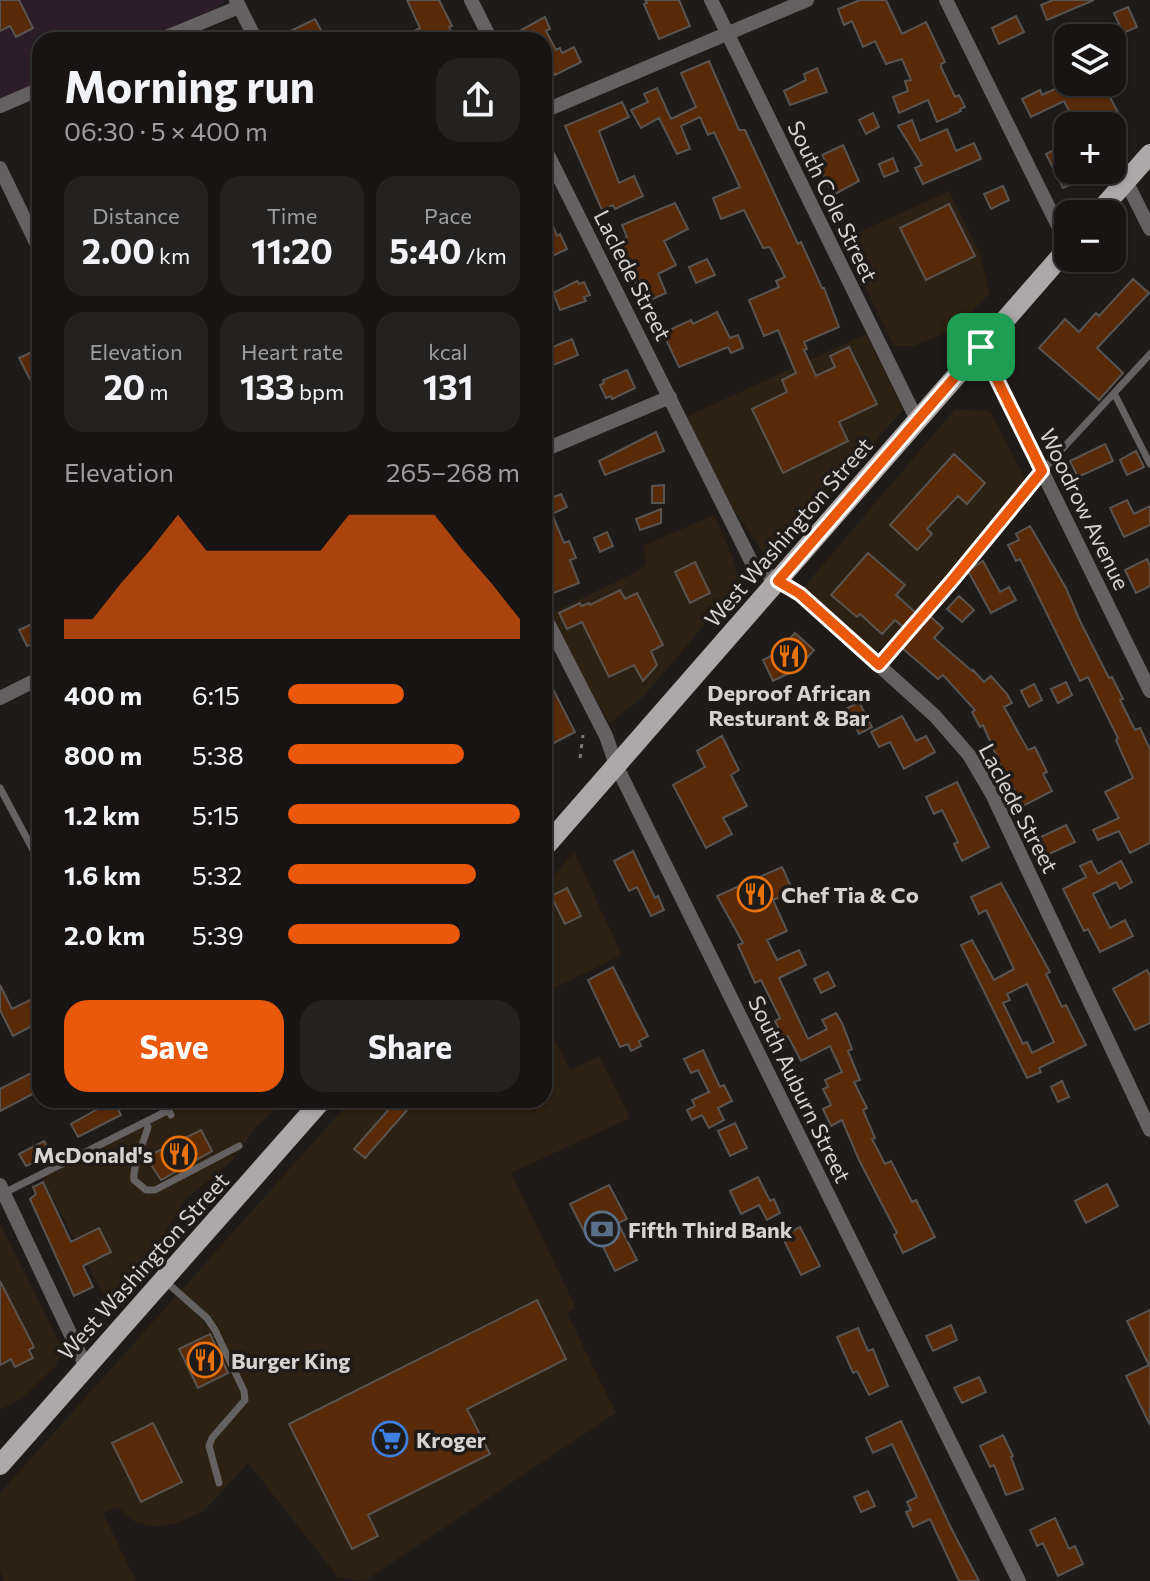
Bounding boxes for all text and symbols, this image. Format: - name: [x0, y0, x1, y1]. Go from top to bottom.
- map controls: [1054, 24, 1126, 272]
- button: layers: [1054, 24, 1126, 96]
- text: Morning run: [64, 58, 315, 112]
- button: share: [436, 58, 520, 142]
- button: +: [1054, 112, 1126, 184]
- text: 06:30 · 5 × 400 m: [64, 115, 268, 146]
- street label: South Cole Street: [782, 116, 884, 286]
- button: −: [1054, 200, 1126, 272]
- text: Distance: [92, 202, 180, 229]
- text: Time: [267, 202, 317, 229]
- text: Pace: [424, 202, 472, 229]
- street label: Laclede Street: [589, 205, 677, 345]
- text: 2.00: [82, 229, 155, 271]
- text: 11:20: [251, 229, 333, 271]
- text: 5:40: [389, 229, 462, 271]
- text: km: [155, 242, 190, 269]
- text: /km: [462, 242, 507, 269]
- pin: [947, 313, 1015, 381]
- icon: arrive: [959, 325, 1003, 369]
- text: Elevation: [90, 338, 182, 365]
- text: Heart rate: [241, 338, 343, 365]
- text: kcal: [428, 338, 468, 365]
- text: 20: [103, 365, 145, 407]
- text: 133: [240, 365, 295, 407]
- text: 131: [423, 365, 473, 407]
- text: m: [145, 378, 169, 405]
- text: bpm: [295, 378, 344, 405]
- street label: Woodrow Avenue: [1034, 424, 1136, 594]
- street label: West Washington Street: [698, 432, 878, 632]
- text: Elevation: [64, 456, 174, 487]
- text: 265–268 m: [386, 456, 520, 487]
- restaurant icon: Deproof African Resturant & Bar: [770, 637, 808, 675]
- text: 400 m: [64, 679, 142, 710]
- text: 6:15: [192, 679, 240, 710]
- place label: Deproof African Resturant & Bar: [707, 679, 871, 731]
- text: 800 m: [64, 739, 142, 770]
- text: 5:38: [192, 739, 244, 770]
- street label: Laclede Street: [974, 739, 1064, 877]
- text: 1.2 km: [64, 799, 140, 830]
- text: 5:15: [192, 799, 239, 830]
- text: 1.6 km: [64, 859, 141, 890]
- text: 5:32: [192, 859, 242, 890]
- restaurant icon: Chef Tia & Co: [736, 875, 774, 913]
- place label: Chef Tia & Co: [781, 881, 919, 908]
- text: 2.0 km: [64, 919, 145, 950]
- text: 5:39: [192, 919, 244, 950]
- street label: South Auburn Street: [743, 991, 857, 1187]
- button: Save: [64, 1000, 284, 1092]
- button: Share: [300, 1000, 520, 1092]
- restaurant icon: McDonald's: [160, 1135, 198, 1173]
- place label: McDonald's: [34, 1141, 153, 1168]
- street label: West Washington Street: [52, 1167, 234, 1365]
- bank icon: Fifth Third Bank: [583, 1210, 621, 1248]
- place label: Fifth Third Bank: [628, 1216, 793, 1243]
- restaurant icon: Burger King: [186, 1341, 224, 1379]
- place label: Burger King: [231, 1347, 350, 1374]
- supermarket icon: Kroger: [371, 1420, 409, 1458]
- place label: Kroger: [416, 1426, 486, 1453]

